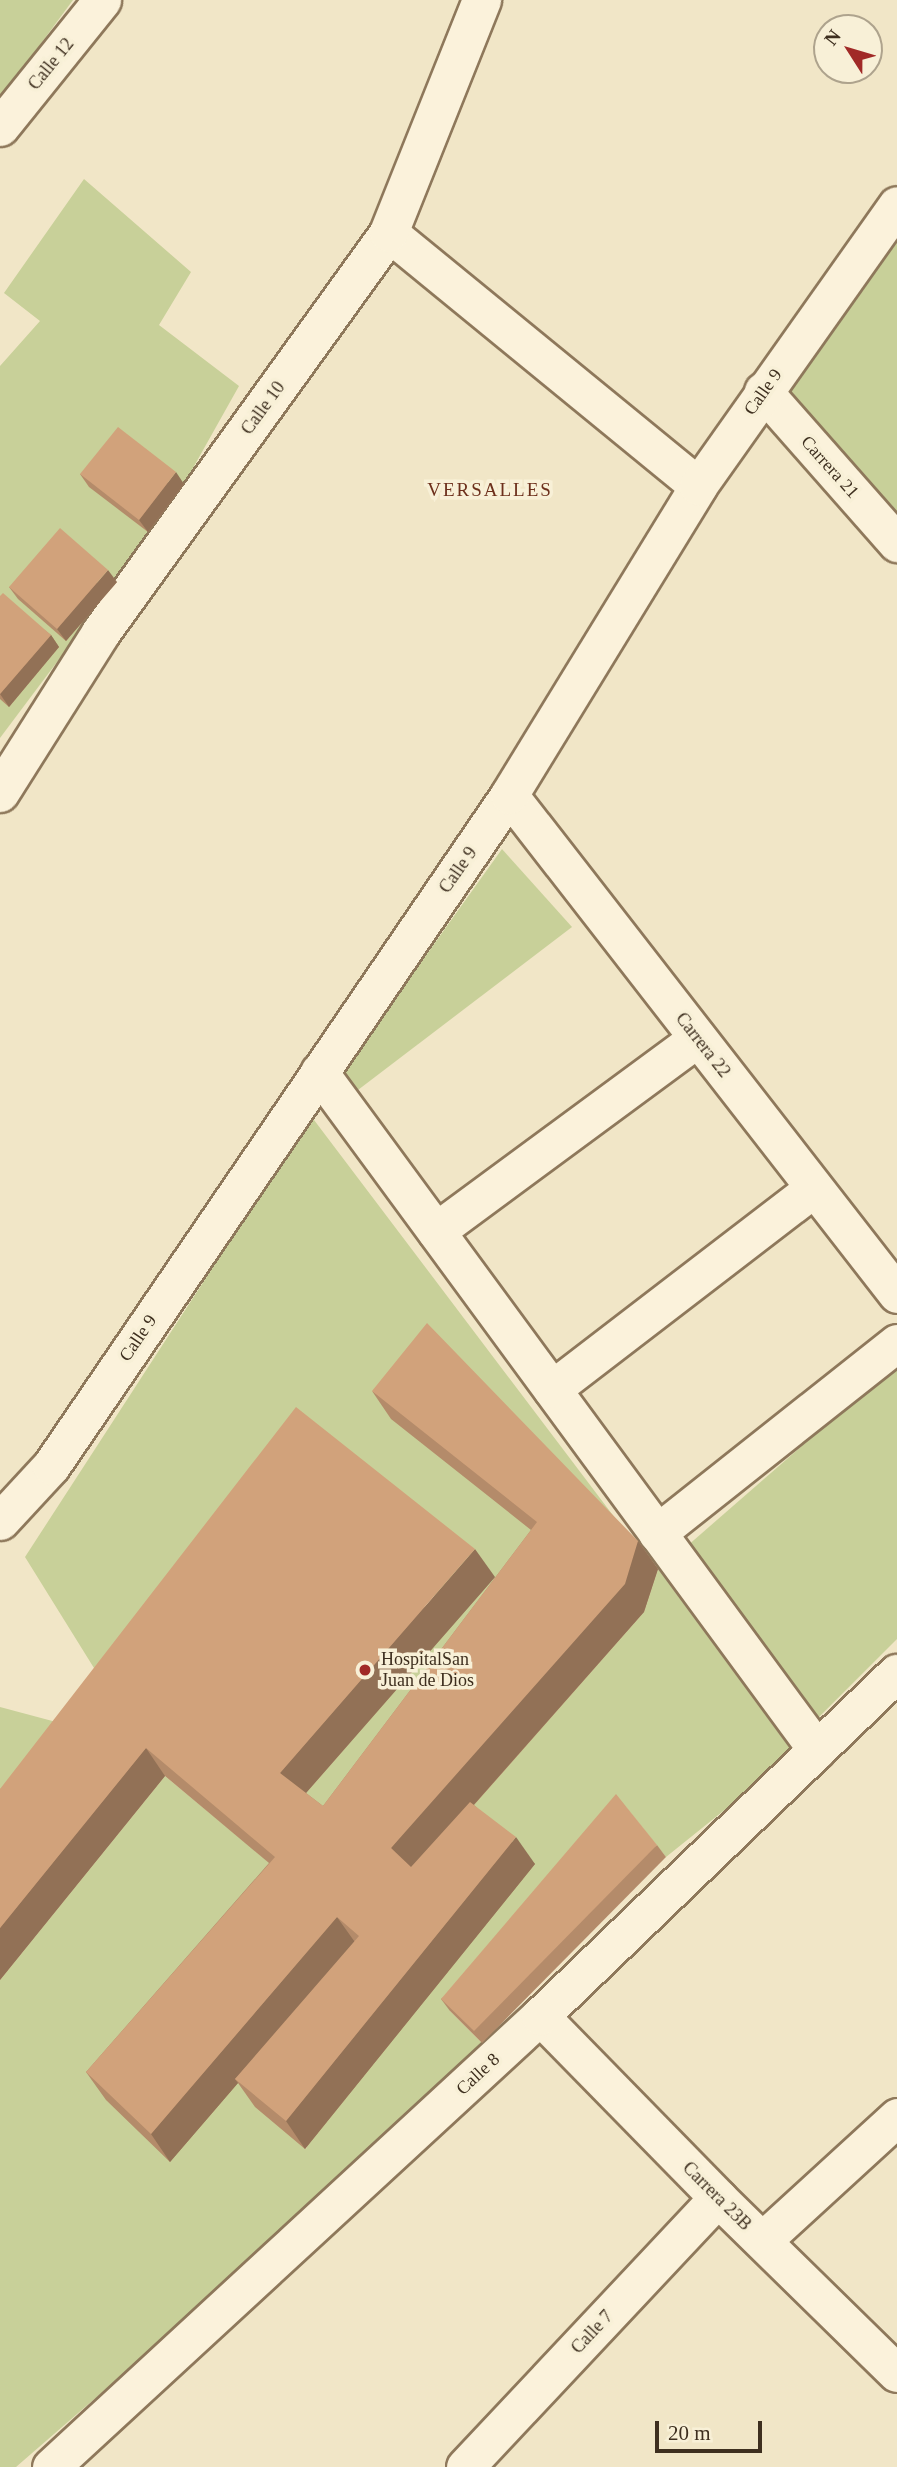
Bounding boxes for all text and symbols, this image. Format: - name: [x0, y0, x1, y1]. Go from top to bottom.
- north arrow: [813, 14, 883, 84]
- text: N: [820, 25, 845, 49]
- street label: Calle 12: [24, 34, 78, 94]
- street label: Calle 9: [739, 365, 787, 419]
- street label: Calle 10: [236, 377, 290, 439]
- street label: Carrera 21: [796, 431, 864, 503]
- district label: VERSALLES: [428, 479, 552, 501]
- street label: Calle 9: [434, 843, 482, 897]
- street label: Carrera 22: [671, 1008, 735, 1082]
- street label: Calle 9: [115, 1311, 161, 1365]
- place label: HospitalSan Juan de Dios: [381, 1649, 474, 1692]
- marker: HospitalSan Juan de Dios: [355, 1660, 375, 1680]
- street label: Calle 8: [452, 2049, 504, 2099]
- street label: Carrera 23B: [678, 2157, 756, 2235]
- street label: Calle 7: [567, 2306, 617, 2358]
- scale bar: [659, 2408, 766, 2452]
- text: 20 m: [668, 2421, 711, 2445]

